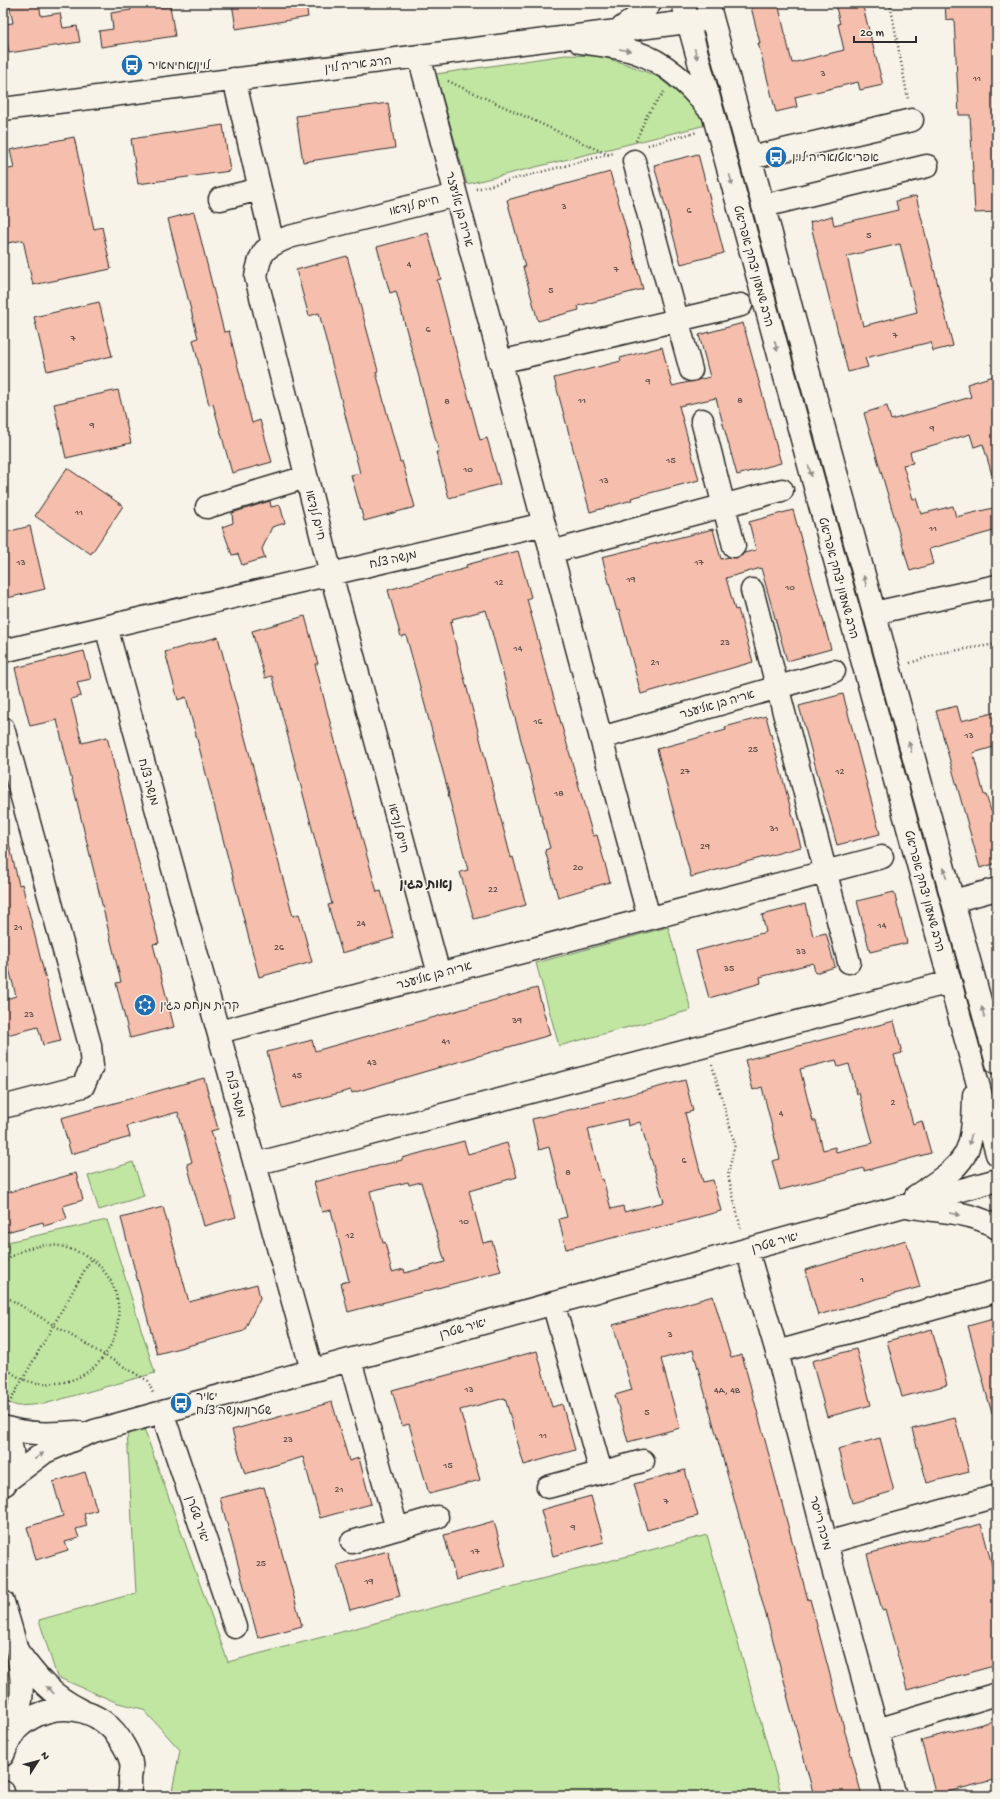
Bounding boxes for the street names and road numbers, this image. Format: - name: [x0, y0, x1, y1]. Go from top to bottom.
- street label: הרב אריה לוין: [324, 54, 392, 77]
- street label: אריה בן אליעזר: [441, 170, 476, 249]
- street label: חיים לנדאו: [388, 193, 441, 220]
- street label: הרב שמעון יצחק אפריאט: [729, 204, 776, 329]
- street label: חיים לנדאו: [301, 489, 328, 542]
- street label: הרב שמעון יצחק אפריאט: [814, 516, 861, 641]
- street label: מנשה צלח: [368, 548, 419, 573]
- street label: אריה בן אליעזר: [678, 688, 757, 723]
- street label: מנשה צלח: [134, 757, 161, 808]
- street label: חיים לנדאו: [384, 802, 411, 855]
- street label: הרב שמעון יצחק אפריאט: [900, 829, 947, 954]
- street label: אריה בן אליעזר: [395, 959, 474, 994]
- street label: מנשה צלח: [221, 1069, 248, 1120]
- street label: יאיר שטרן: [750, 1230, 801, 1257]
- street label: יאיר שטרן: [438, 1316, 489, 1343]
- street label: יאיר שטרן: [182, 1494, 212, 1545]
- street label: מיכה רייסר: [805, 1495, 833, 1552]

